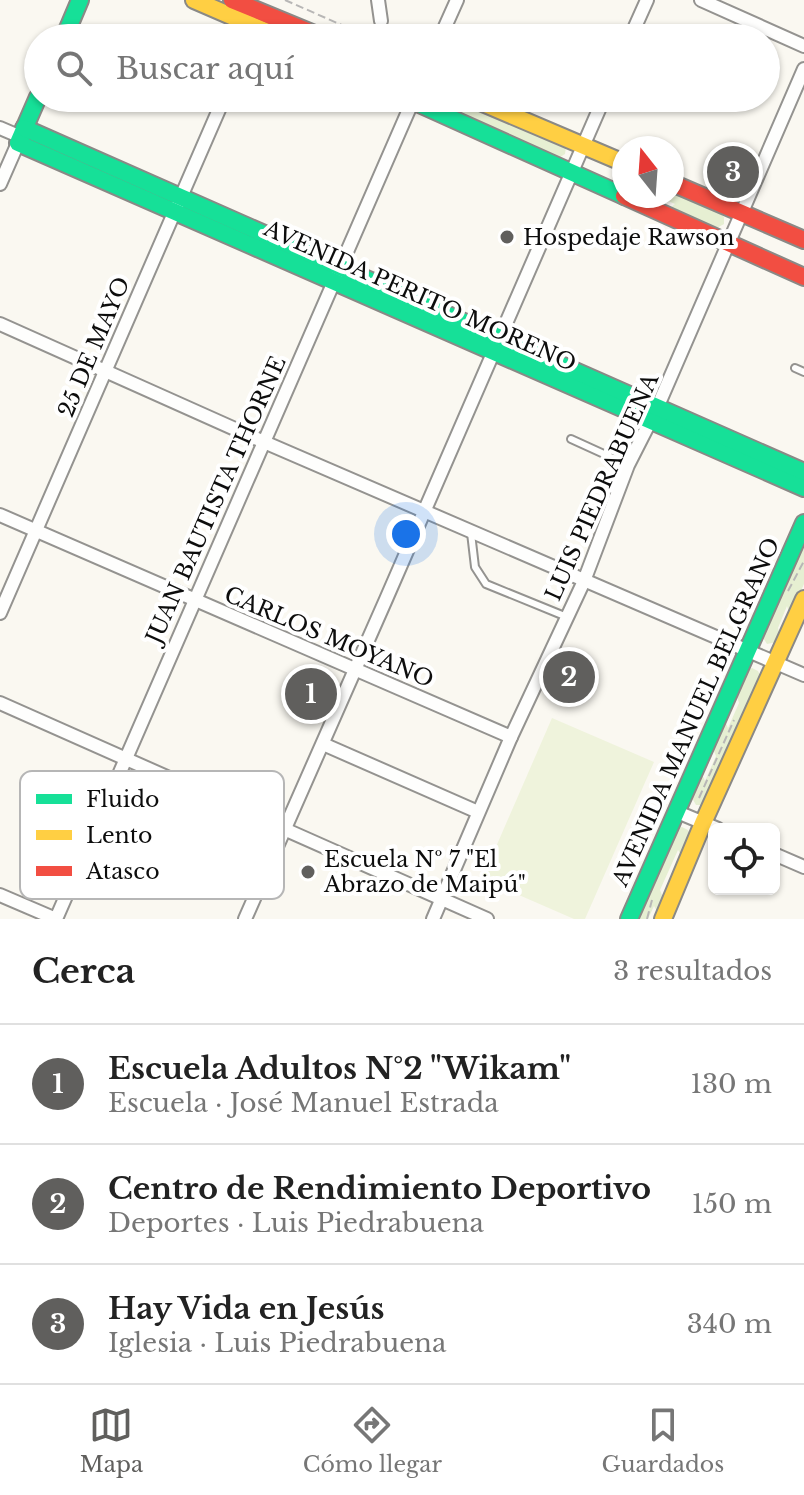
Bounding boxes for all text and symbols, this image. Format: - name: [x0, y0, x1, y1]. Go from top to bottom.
- search box: [24, 24, 780, 112]
- icon: search: [52, 46, 96, 90]
- text: Buscar aquí: [116, 50, 294, 87]
- north arrow: [612, 136, 684, 208]
- pin: 3: [707, 142, 759, 202]
- street label: AVENIDA PERITO MORENO: [259, 214, 580, 377]
- place label: Hospedaje Rawson: [523, 224, 735, 251]
- marker: Hospedaje Rawson: [498, 228, 516, 246]
- street label: 25 DE MAYO: [52, 273, 136, 421]
- street label: JUAN BAUTISTA THORNE: [139, 352, 292, 651]
- street label: LUIS PIEDRABUENA: [540, 368, 665, 605]
- your location: [386, 514, 426, 554]
- street label: AVENIDA MANUEL BELGRANO: [606, 534, 785, 891]
- street label: CARLOS MOYANO: [220, 581, 438, 693]
- pin: 2: [543, 647, 595, 707]
- pin: 1: [285, 664, 337, 724]
- legend: [20, 771, 284, 899]
- text: Fluido: [86, 786, 159, 813]
- text: Lento: [86, 822, 152, 849]
- map controls: [708, 823, 780, 895]
- button: locate: [708, 823, 780, 895]
- place label: Escuela Nº 7 "El Abrazo de Maipú": [323, 846, 526, 898]
- text: Atasco: [85, 858, 160, 885]
- marker: Escuela Nº 7 "El Abrazo de Maipú": [299, 863, 317, 881]
- text: Cerca: [32, 950, 135, 992]
- text: 3 resultados: [613, 955, 772, 987]
- text: Escuela Adultos N°2 "Wikam": [108, 1050, 571, 1087]
- text: 1: [52, 1068, 64, 1100]
- text: 130 m: [690, 1068, 772, 1100]
- text: Escuela · José Manuel Estrada: [108, 1087, 499, 1119]
- text: Centro de Rendimiento Deportivo: [108, 1170, 651, 1207]
- text: 2: [50, 1188, 66, 1220]
- text: 150 m: [692, 1188, 772, 1220]
- text: Deportes · Luis Piedrabuena: [108, 1207, 484, 1239]
- text: Hay Vida en Jesús: [108, 1290, 384, 1327]
- text: 3: [50, 1308, 66, 1340]
- text: 340 m: [687, 1308, 772, 1340]
- text: Iglesia · Luis Piedrabuena: [108, 1327, 446, 1359]
- tab: Mapa: [80, 1403, 143, 1478]
- tab: Cómo llegar: [303, 1403, 442, 1478]
- tab: Guardados: [602, 1403, 724, 1478]

